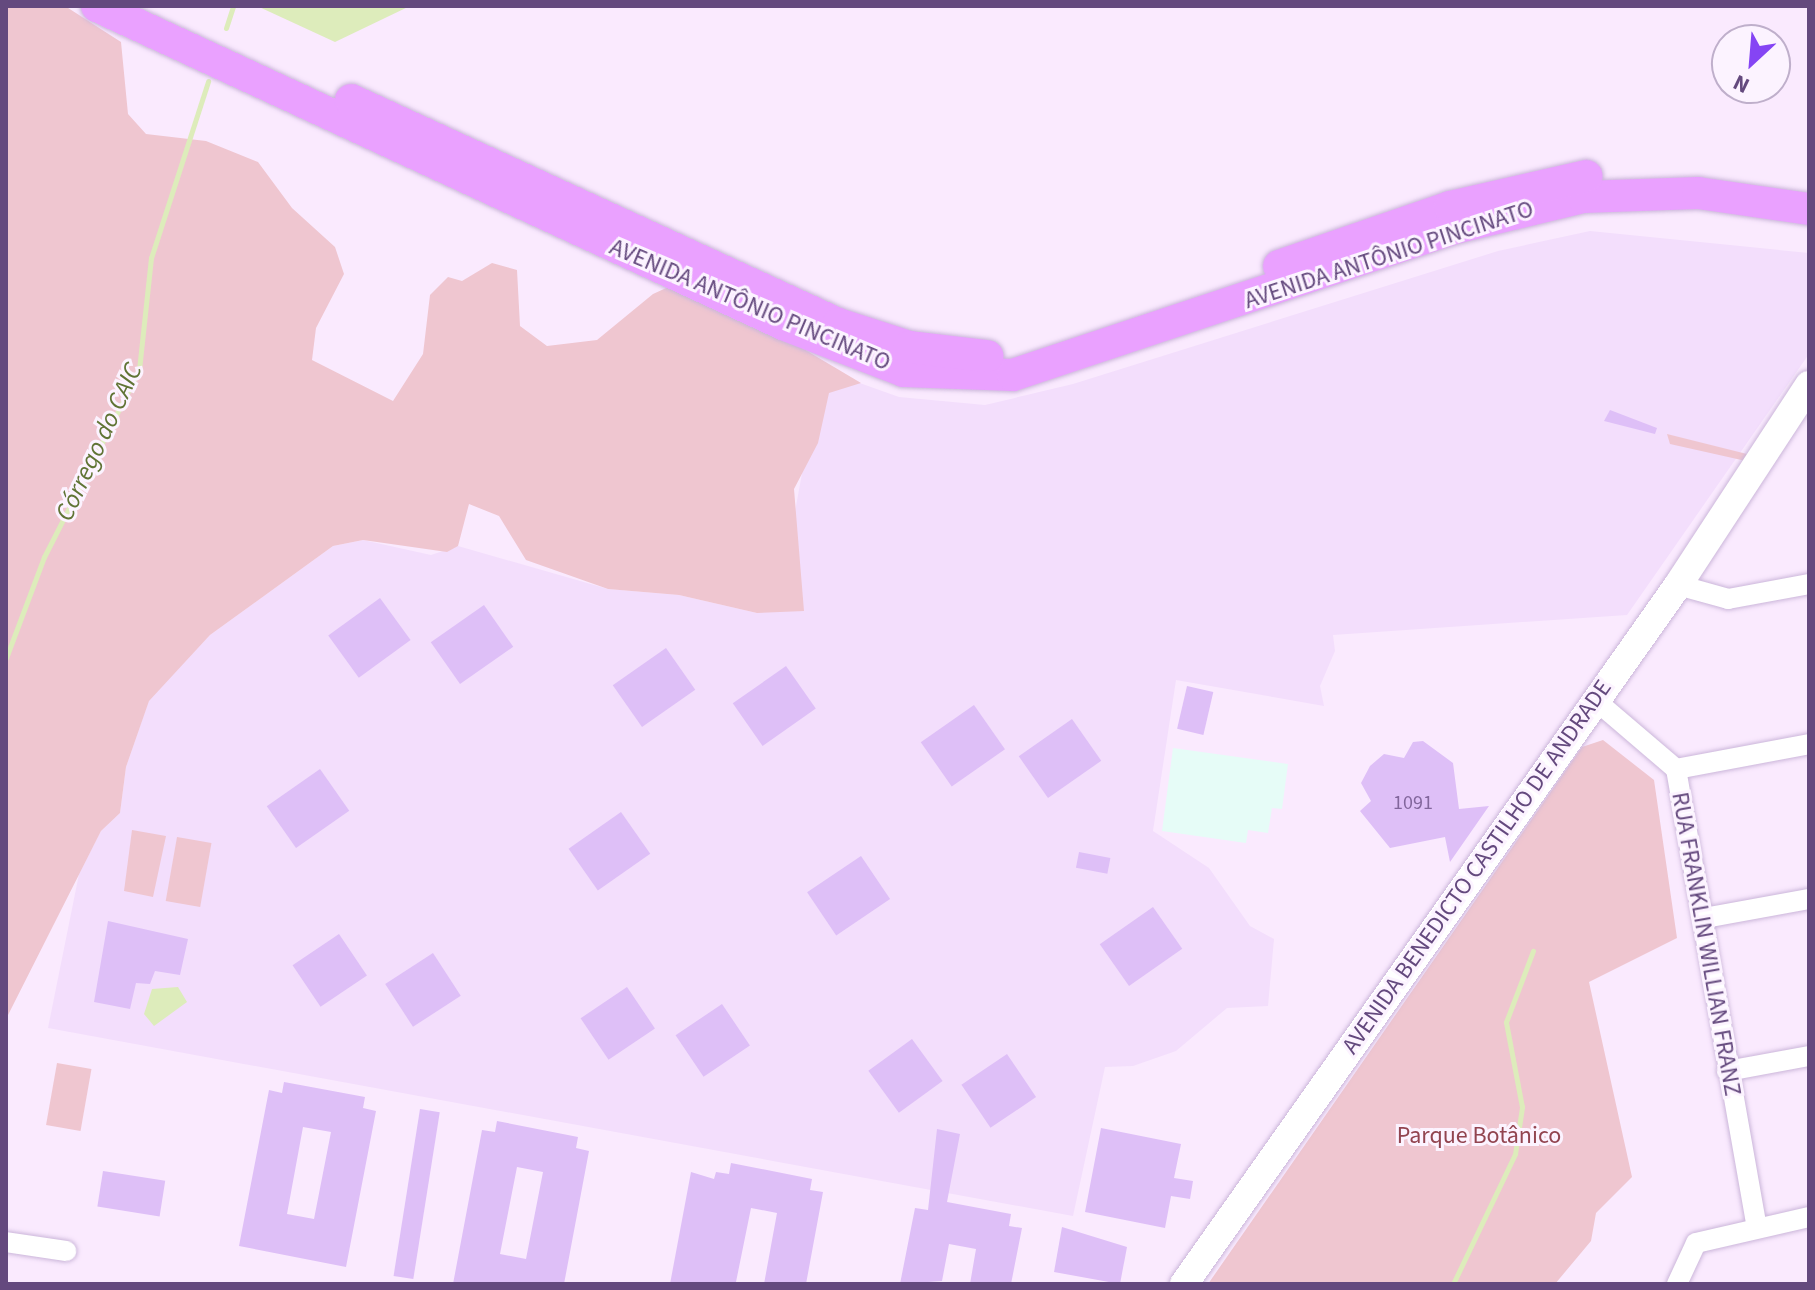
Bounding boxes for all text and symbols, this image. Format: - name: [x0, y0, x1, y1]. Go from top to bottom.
- north arrow: [1711, 24, 1791, 104]
- text: N: [1728, 66, 1755, 101]
- street label: AVENIDA ANTÔNIO PINCINATO: [1241, 195, 1537, 315]
- street label: AVENIDA ANTÔNIO PINCINATO: [605, 233, 895, 377]
- water label: Córrego do CAIC: [49, 358, 149, 526]
- street label: AVENIDA BENEDICTO CASTILHO DE ANDRADE: [1336, 674, 1618, 1060]
- street label: RUA FRANKLIN WILLIAN FRANZ: [1665, 790, 1747, 1098]
- house number: 1091: [1393, 791, 1433, 815]
- park label: Parque Botânico: [1397, 1122, 1561, 1150]

